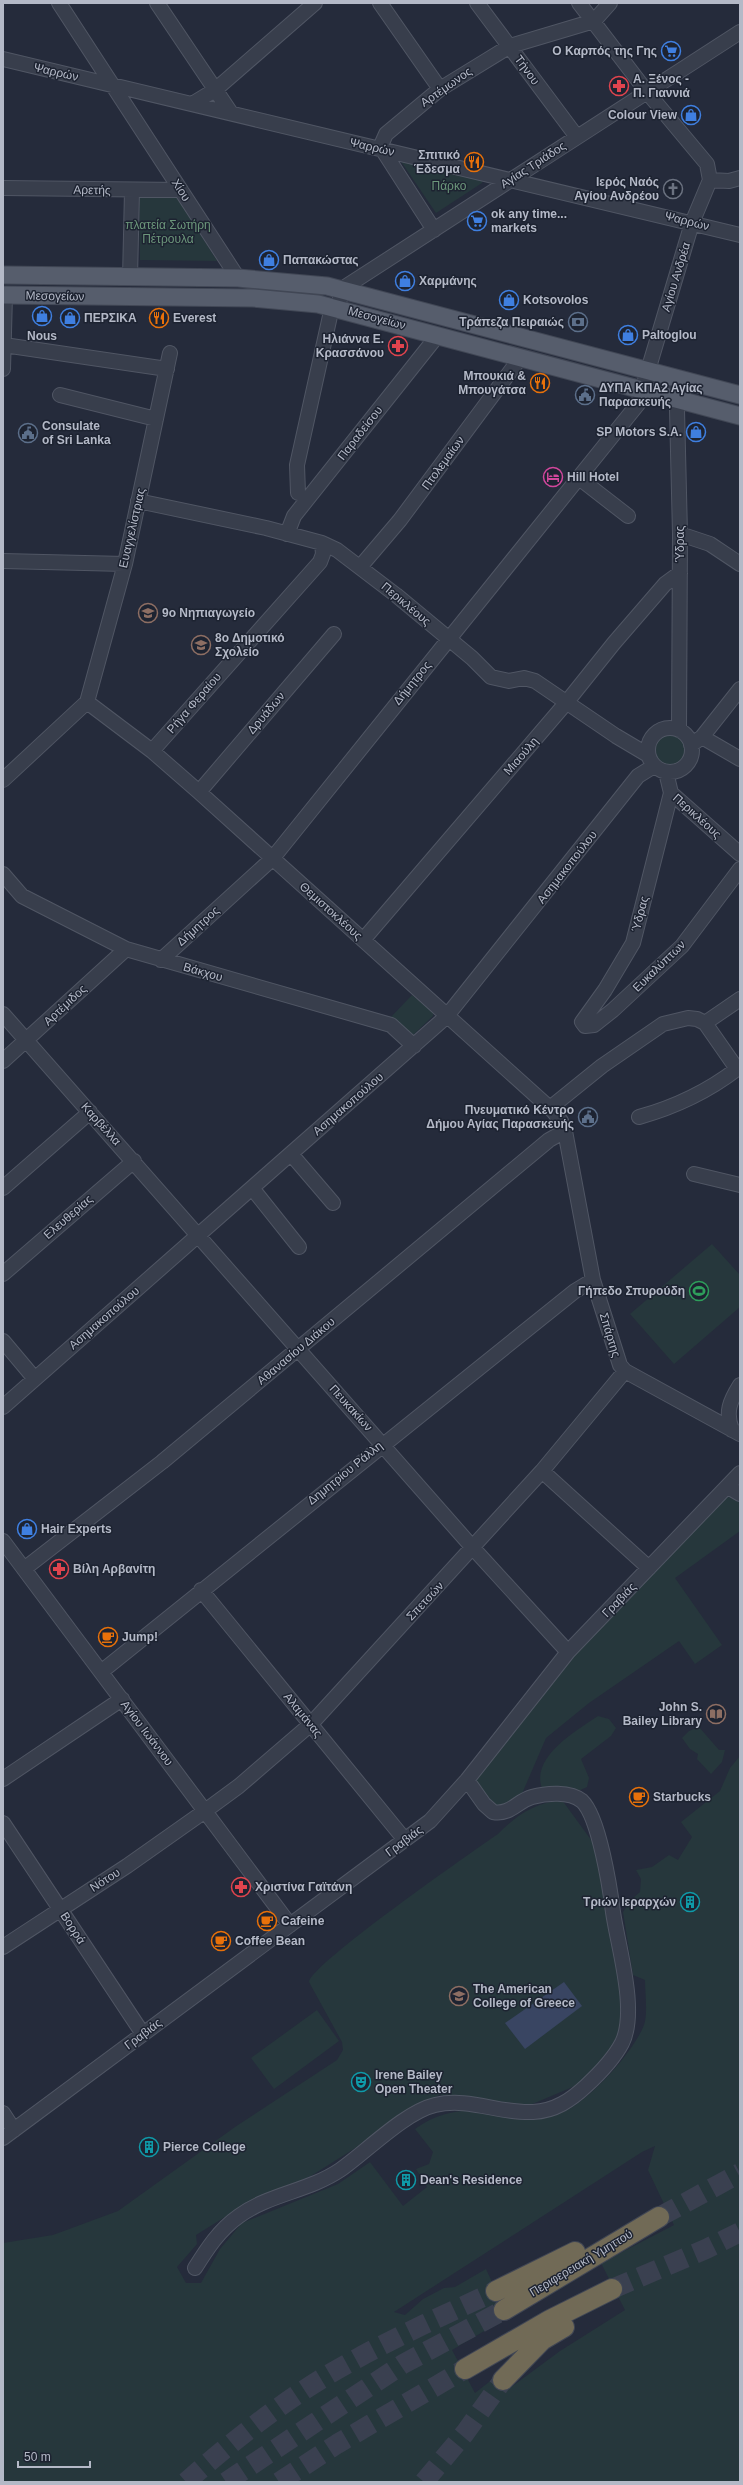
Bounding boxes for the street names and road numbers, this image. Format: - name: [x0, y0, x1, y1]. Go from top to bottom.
- street label: Τήνου: [512, 52, 542, 88]
- street label: Ψαρρών: [32, 60, 80, 84]
- street label: Αρτέμωνος: [418, 64, 475, 110]
- street label: Ψαρρών: [348, 135, 396, 159]
- street label: Αγίας Τριάδος: [498, 139, 569, 191]
- street label: Χίου: [169, 176, 193, 204]
- street label: Αρετής: [73, 183, 111, 197]
- street label: Ψαρρών: [663, 209, 711, 233]
- street label: Αγίου Ανδρέα: [659, 241, 693, 313]
- street label: Μεσογείων: [25, 288, 85, 304]
- street label: Μεσογείων: [347, 304, 407, 332]
- street label: Παραδείσου: [335, 403, 385, 463]
- street label: Πτολεμαίων: [419, 433, 467, 493]
- street label: Ευαγγελίστριας: [116, 486, 148, 569]
- street label: Ύδρας: [673, 526, 687, 562]
- street label: Περικλέους: [379, 579, 434, 629]
- street label: Δήμητρος: [390, 658, 434, 708]
- street label: Ρήγα Φεραίου: [164, 670, 224, 736]
- street label: Δρυάδων: [244, 689, 288, 737]
- street label: Μιαούλη: [501, 734, 541, 778]
- street label: Περικλέους: [670, 791, 724, 841]
- street label: Ασημακοπούλου: [534, 828, 600, 906]
- street label: Θεμιστοκλέους: [297, 879, 365, 943]
- street label: Ύδρας: [629, 894, 652, 933]
- street label: Δήμητρος: [174, 903, 222, 949]
- street label: Ευκαλύπτων: [630, 937, 688, 995]
- street label: Βάκχου: [182, 960, 224, 984]
- street label: Αρτέμιδος: [41, 982, 89, 1028]
- street label: Ασημακοπούλου: [310, 1070, 386, 1138]
- street label: Καρβέλλα: [78, 1100, 124, 1148]
- street label: Ελευθερίας: [41, 1192, 95, 1242]
- street label: Ασημακοπούλου: [66, 1284, 142, 1352]
- street label: Σπάρτης: [597, 1311, 623, 1359]
- street label: Αθανασίου Διάκου: [254, 1314, 338, 1388]
- street label: Πευκακίων: [327, 1382, 375, 1434]
- street label: Δημητρίου Ράλλη: [305, 1438, 385, 1508]
- street label: Σπετσών: [404, 1579, 446, 1623]
- street label: Γραβιάς: [599, 1580, 639, 1620]
- street label: Αλαμάνας: [281, 1690, 325, 1740]
- street label: Αγίου Ιωάννου: [118, 1698, 176, 1768]
- street label: Γραβιάς: [383, 1822, 425, 1859]
- street label: Νότου: [87, 1865, 123, 1895]
- street label: Βορρά: [58, 1909, 89, 1947]
- street label: Γραβιάς: [122, 2015, 164, 2052]
- street label: Περιφερειακή Υμηττού: [527, 2227, 635, 2299]

